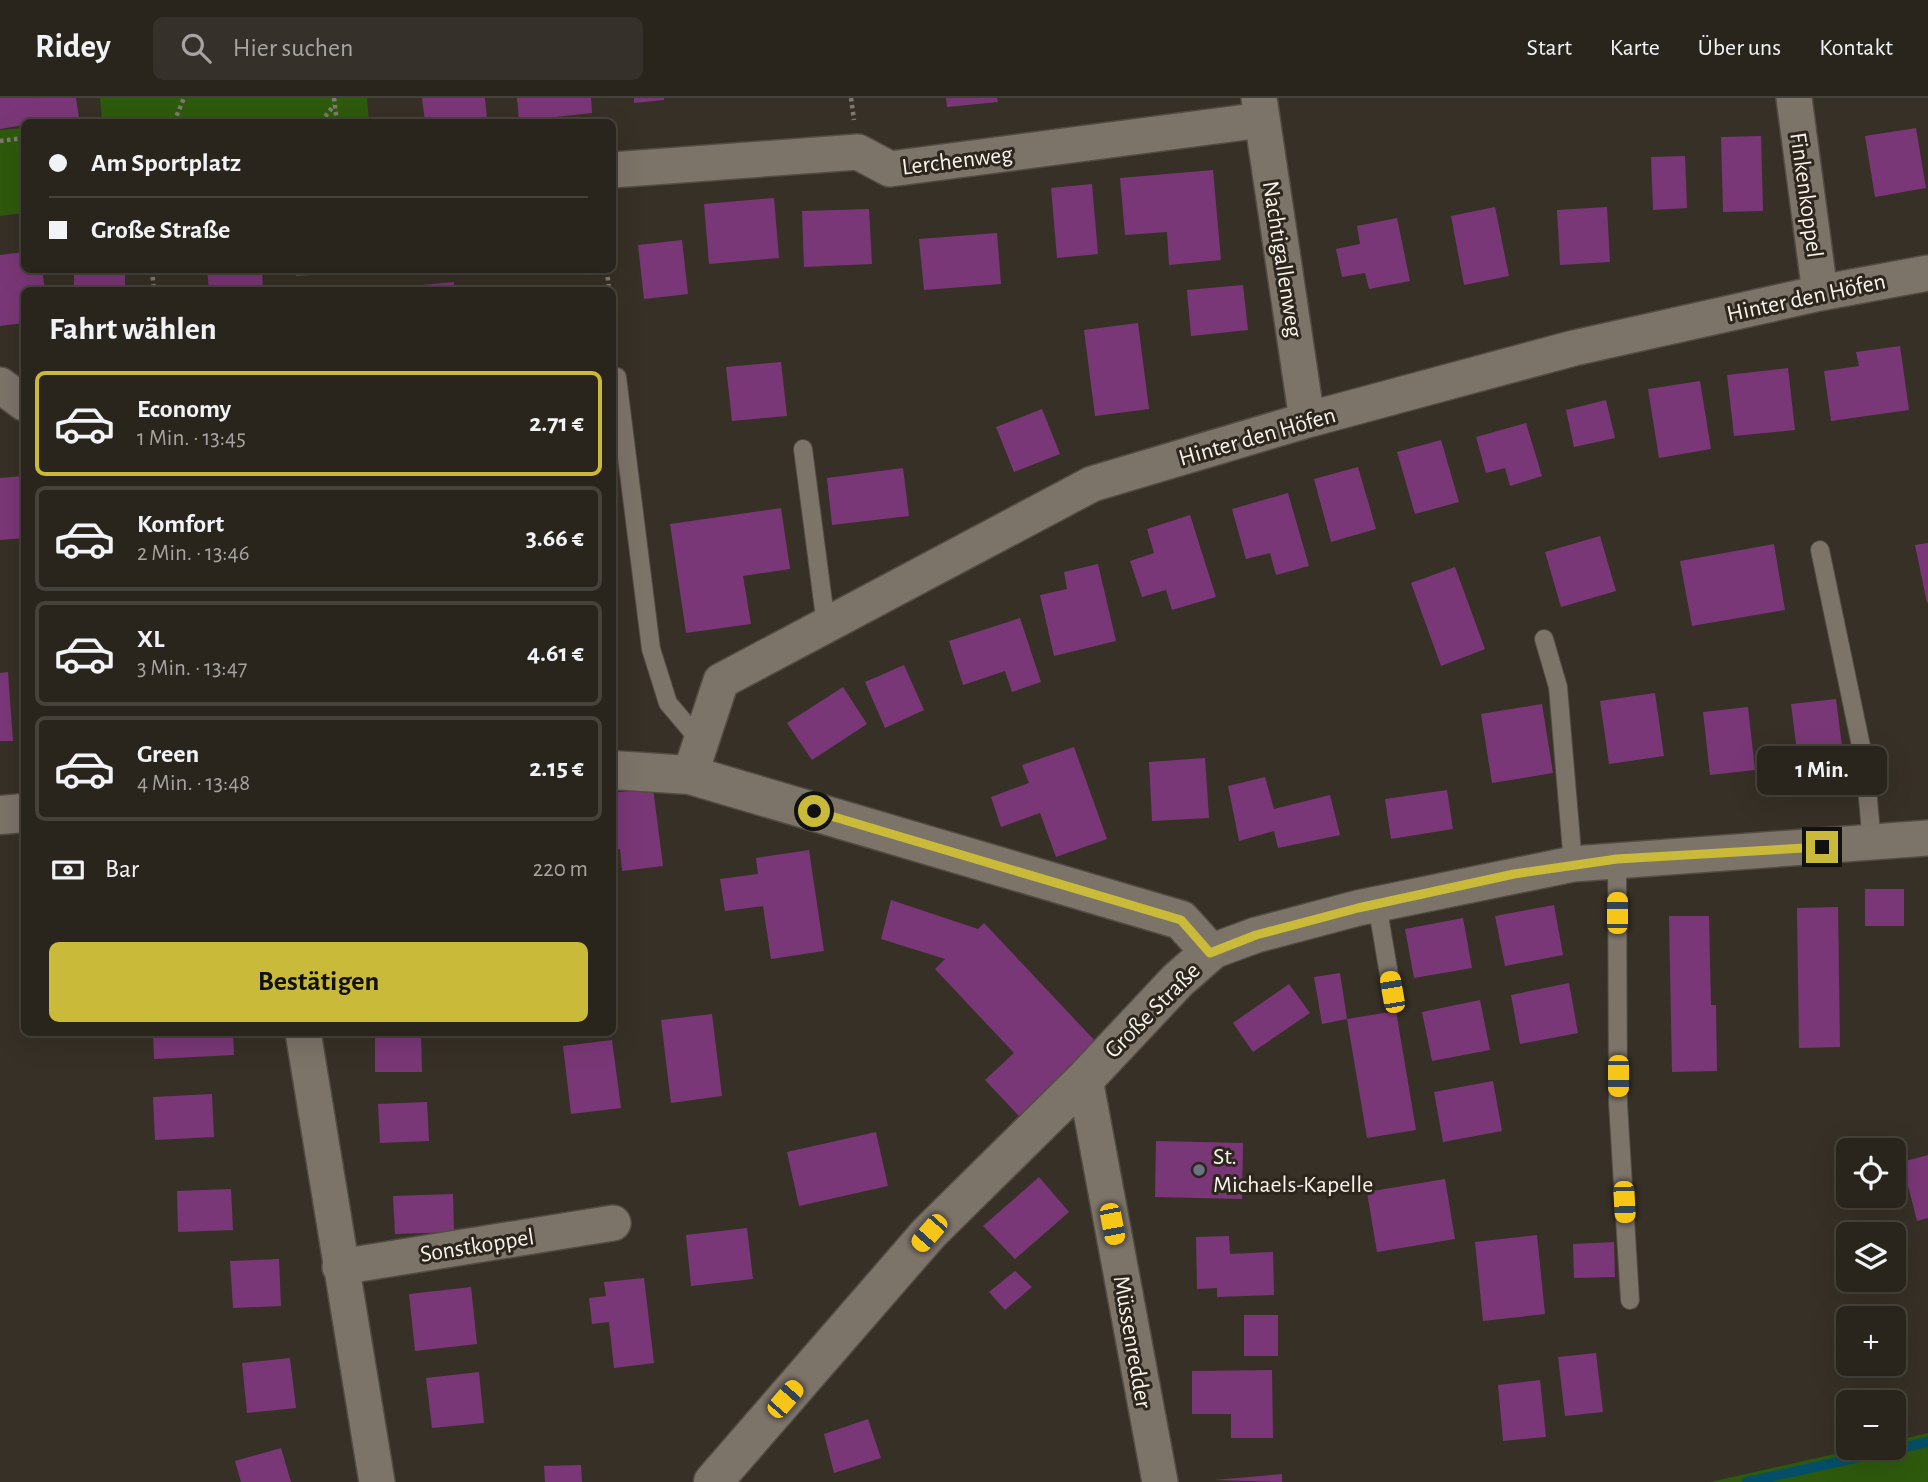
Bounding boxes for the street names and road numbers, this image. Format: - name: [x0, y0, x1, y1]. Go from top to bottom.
- street label: Finkenkoppel: [1785, 131, 1827, 259]
- street label: Lerchenweg: [900, 142, 1014, 180]
- street label: Nachtigallenweg: [1258, 179, 1306, 339]
- street label: Hinter den Höfen: [1724, 269, 1888, 327]
- street label: Hinter den Höfen: [1176, 403, 1338, 471]
- street label: Große Straße: [1101, 959, 1205, 1063]
- street label: Sonstkoppel: [418, 1225, 536, 1267]
- street label: Müssenredder: [1109, 1274, 1156, 1411]

